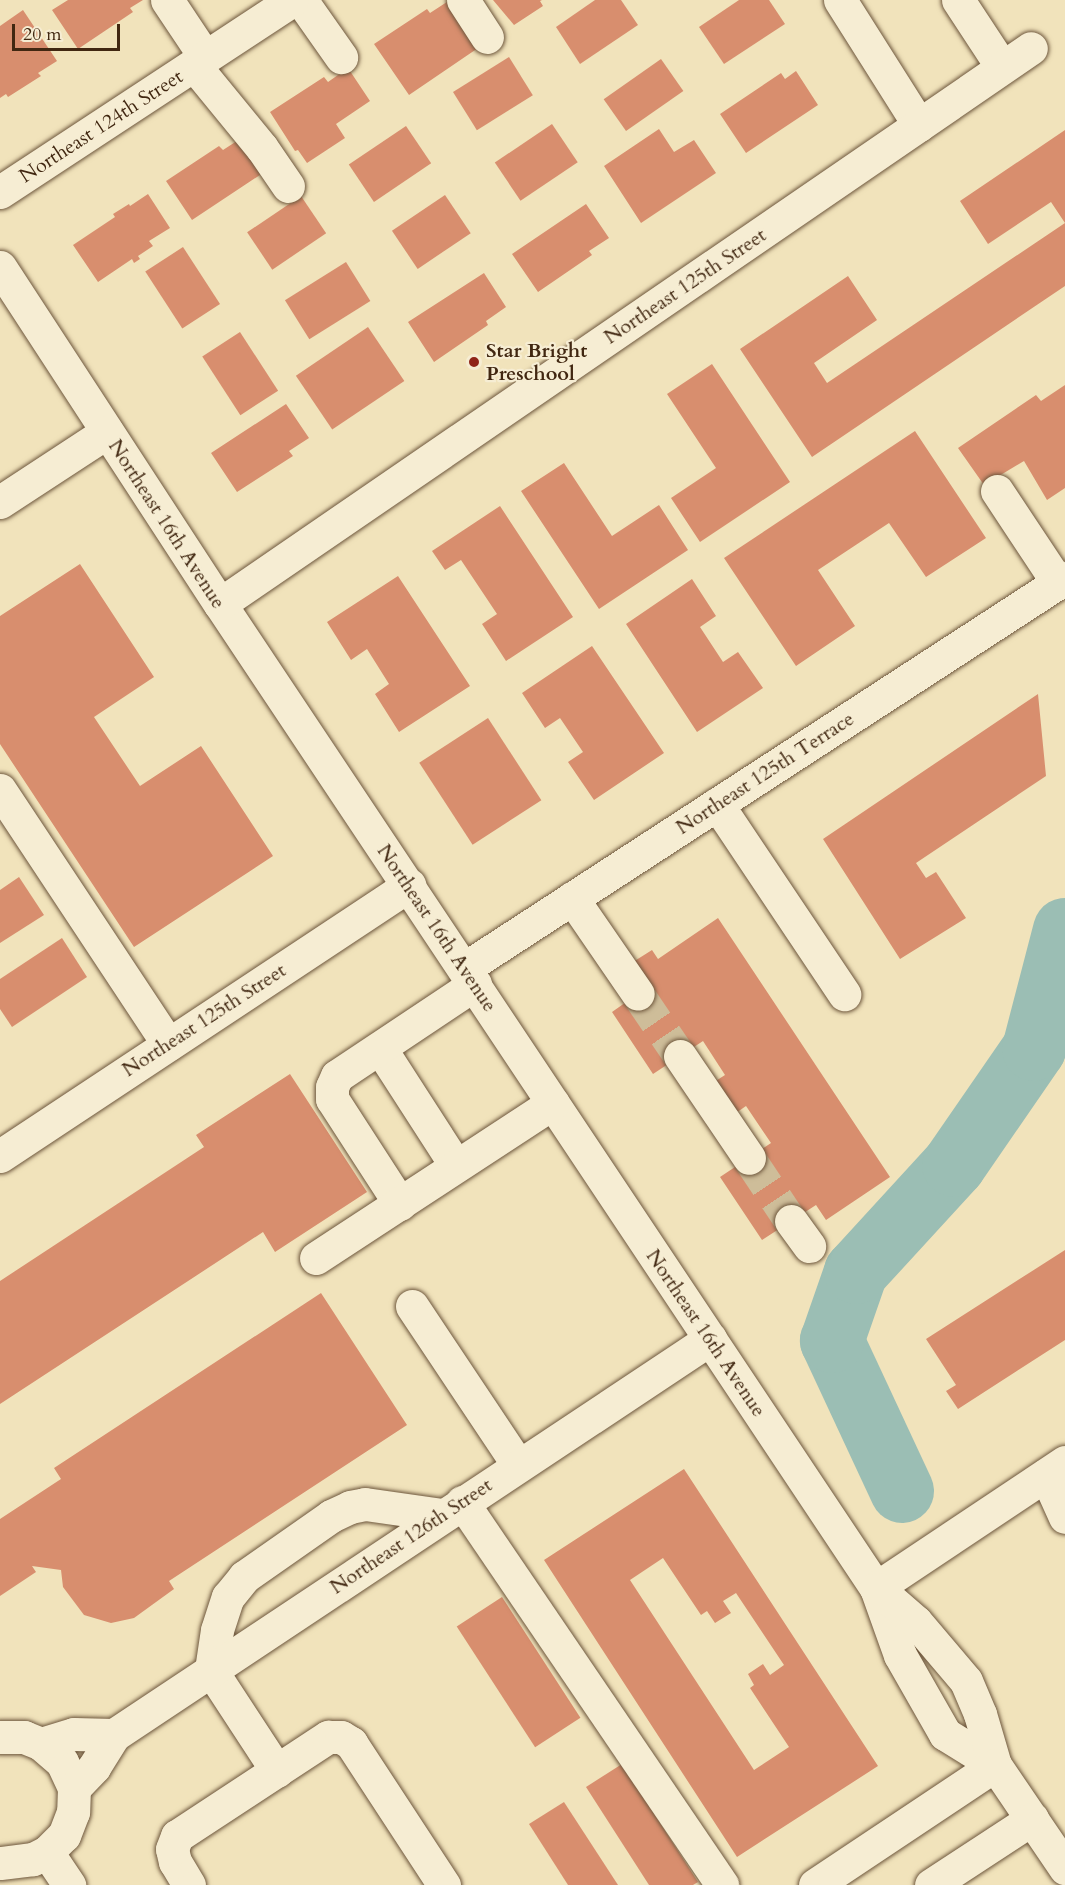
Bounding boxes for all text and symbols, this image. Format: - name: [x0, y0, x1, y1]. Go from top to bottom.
- scale bar: [15, 12, 123, 50]
- text: 20 m: [23, 22, 62, 47]
- street label: Northeast 124th Street: [15, 64, 187, 188]
- street label: Northeast 125th Street: [599, 223, 771, 349]
- place label: Star Bright Preschool: [486, 338, 587, 385]
- marker: Star Bright Preschool: [467, 355, 481, 369]
- street label: Northeast 16th Avenue: [103, 435, 231, 613]
- street label: Northeast 125th Terrace: [672, 707, 858, 839]
- street label: Northeast 16th Avenue: [372, 840, 502, 1016]
- street label: Northeast 125th Street: [118, 958, 290, 1082]
- street label: Northeast 16th Avenue: [641, 1245, 771, 1421]
- street label: Northeast 126th Street: [325, 1473, 497, 1599]

